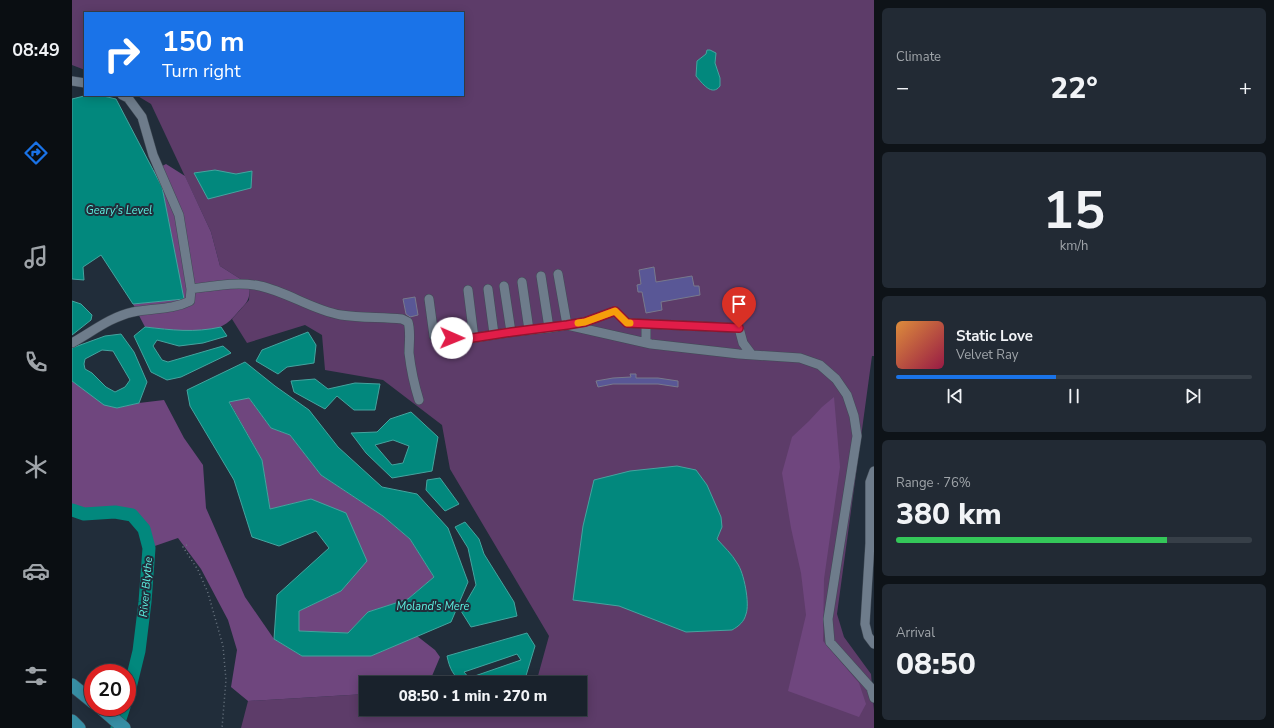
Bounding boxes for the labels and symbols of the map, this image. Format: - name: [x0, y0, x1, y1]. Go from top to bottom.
- water label: Geary's Level: [86, 203, 152, 218]
- pin: [722, 287, 756, 328]
- position arrow: [431, 317, 473, 359]
- water label: River Blythe: [136, 556, 156, 618]
- water label: Moland's Mere: [397, 599, 470, 614]
- speed limit sign: 20: [84, 664, 136, 716]

